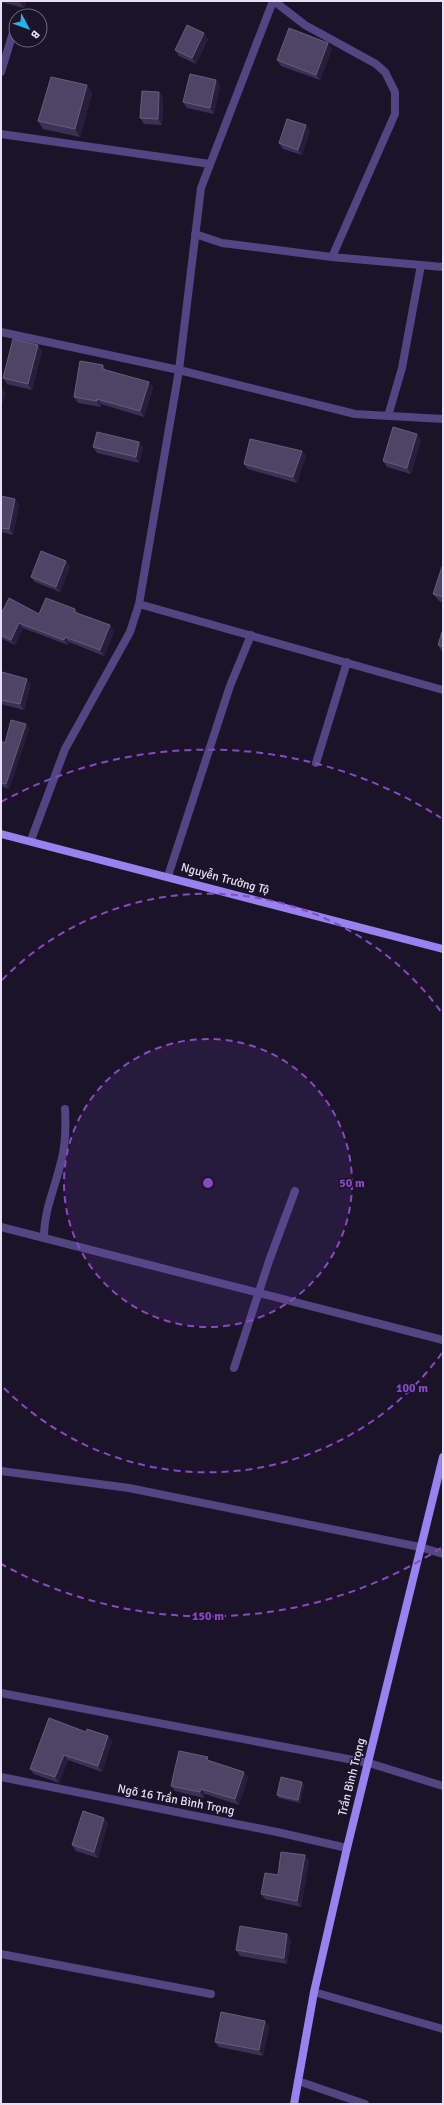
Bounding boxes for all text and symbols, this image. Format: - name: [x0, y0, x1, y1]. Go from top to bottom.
- north arrow: [8, 8, 48, 48]
- text: B: [28, 27, 42, 41]
- street label: Nguyễn Trường Tộ: [179, 860, 271, 898]
- centre of rings: [201, 1176, 215, 1190]
- text: 50 m: [339, 1176, 365, 1191]
- text: 100 m: [396, 1381, 428, 1396]
- text: 150 m: [192, 1609, 224, 1624]
- street label: Trần Bình Trọng: [335, 1736, 369, 1818]
- street label: Ngõ 16 Trần Bình Trọng: [116, 1781, 236, 1819]

